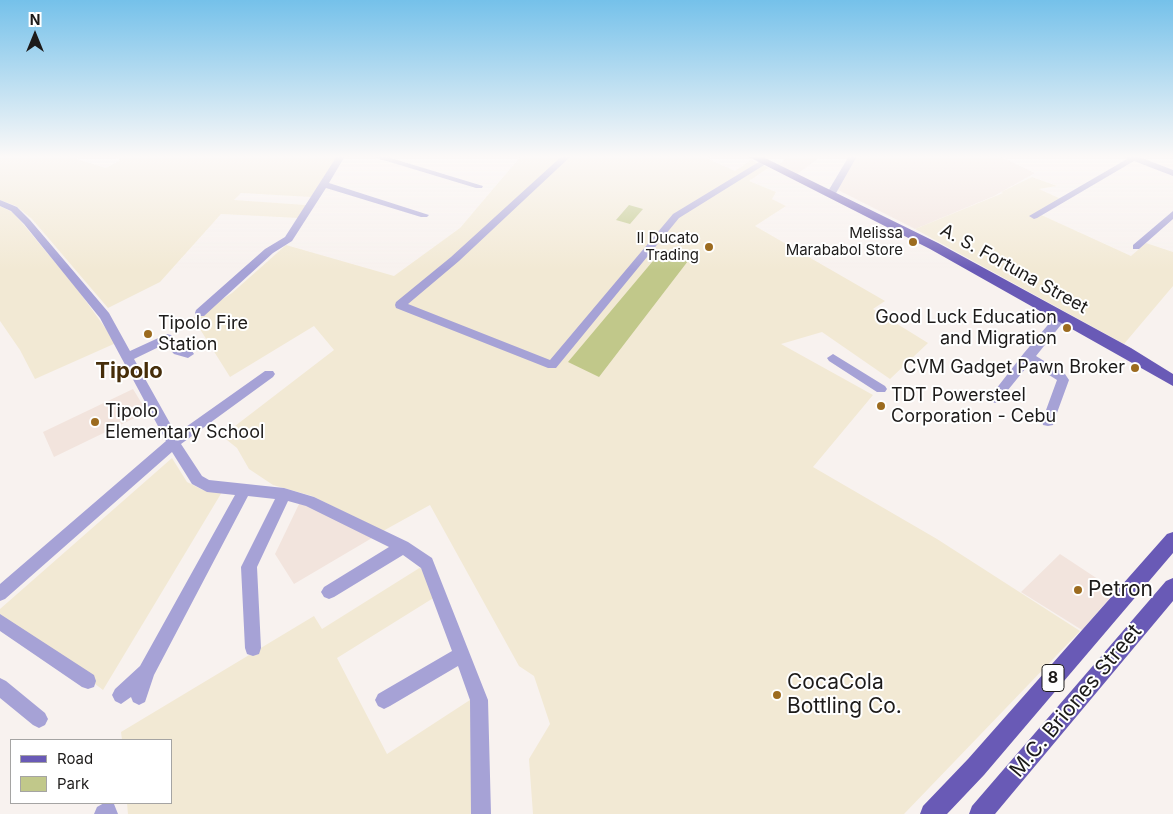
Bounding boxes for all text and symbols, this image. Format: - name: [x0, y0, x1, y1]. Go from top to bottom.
- north arrow: [10, 10, 60, 60]
- text: N: [30, 11, 40, 28]
- street label: A. S. Fortuna Street: [936, 219, 1092, 319]
- place label: Melissa Marababol Store: [786, 224, 903, 259]
- place label: Il Ducato Trading: [637, 229, 699, 264]
- marker: Melissa Marababol Store: [907, 236, 919, 248]
- marker: Il Ducato Trading: [703, 241, 715, 253]
- place label: Good Luck Education and Migration: [875, 307, 1057, 350]
- place label: Tipolo Fire Station: [158, 313, 248, 356]
- marker: Good Luck Education and Migration: [1061, 322, 1073, 334]
- marker: Tipolo Fire Station: [142, 328, 154, 340]
- place label: CVM Gadget Pawn Broker: [903, 357, 1125, 379]
- district label: Tipolo: [95, 358, 163, 384]
- marker: CVM Gadget Pawn Broker: [1129, 362, 1141, 374]
- place label: TDT Powersteel Corporation - Cebu: [891, 385, 1056, 428]
- marker: TDT Powersteel Corporation - Cebu: [875, 400, 887, 412]
- place label: Tipolo Elementary School: [105, 401, 264, 444]
- marker: Tipolo Elementary School: [89, 416, 101, 428]
- place label: Petron: [1088, 577, 1153, 603]
- marker: Petron: [1072, 584, 1084, 596]
- street label: M.C. Briones Street: [1005, 619, 1147, 783]
- road number: 8: [1042, 664, 1064, 691]
- place label: CocaCola Bottling Co.: [787, 670, 902, 720]
- marker: CocaCola Bottling Co.: [771, 689, 783, 701]
- legend: [10, 739, 172, 804]
- text: Road: [57, 749, 93, 768]
- text: Park: [57, 774, 89, 793]

